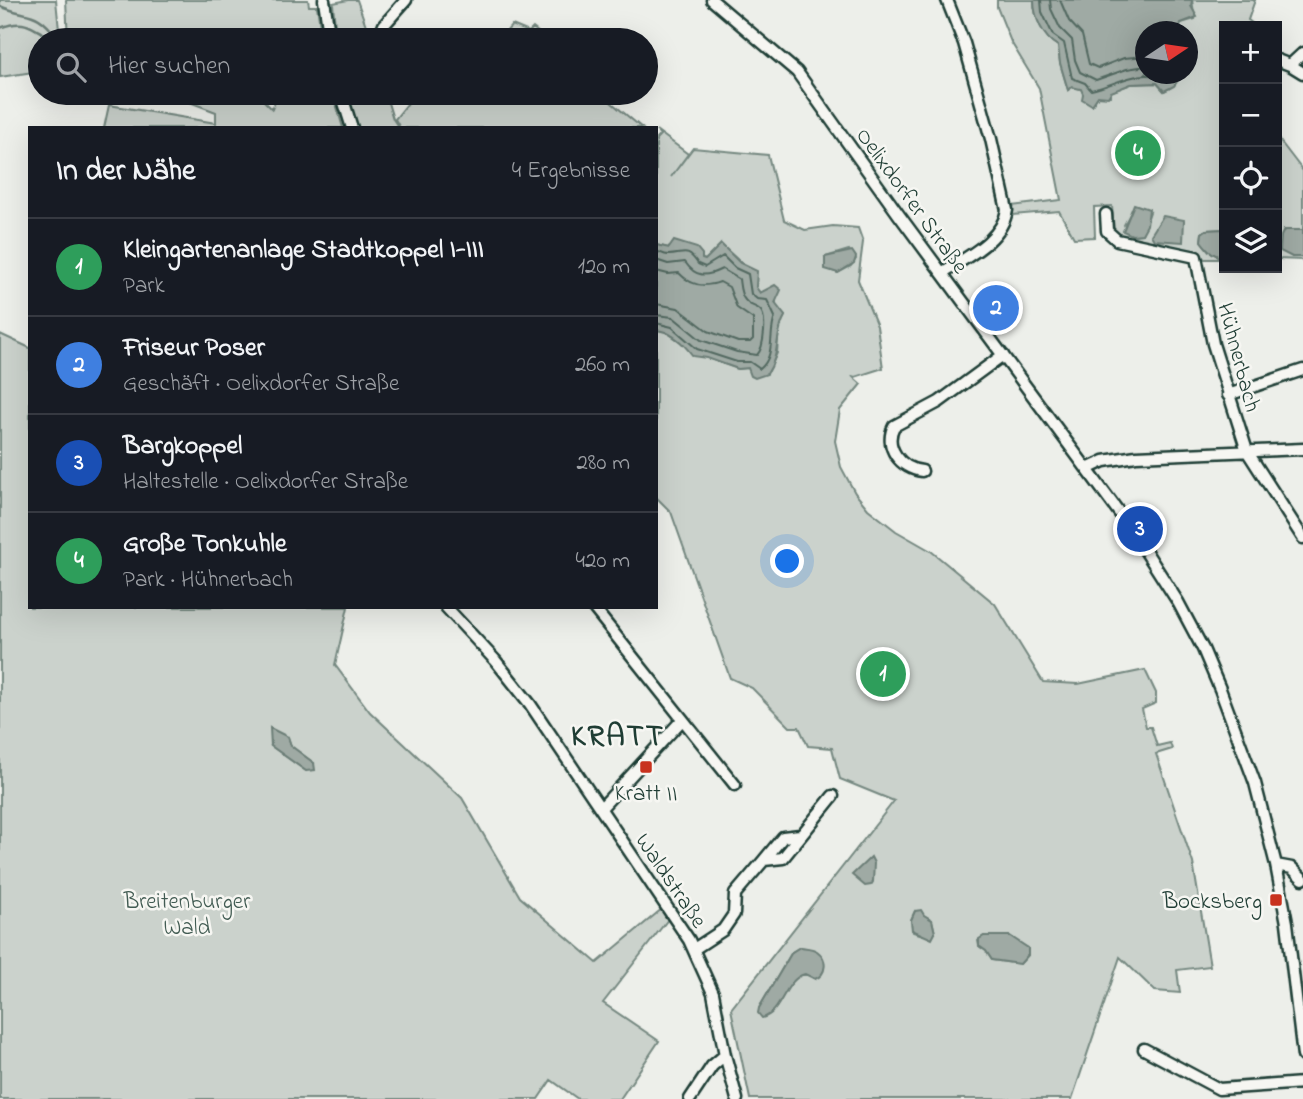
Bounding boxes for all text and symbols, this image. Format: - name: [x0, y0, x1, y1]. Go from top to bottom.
- north arrow: [1135, 21, 1198, 84]
- map controls: [1219, 21, 1282, 273]
- button: +: [1219, 21, 1282, 84]
- search box: [28, 28, 658, 105]
- icon: search: [52, 48, 90, 86]
- text: Hier suchen: [108, 48, 230, 86]
- button: −: [1219, 84, 1282, 147]
- street label: Oelixdorfer Straße: [847, 122, 976, 282]
- pin: 4: [1115, 127, 1161, 179]
- button: locate: [1219, 147, 1282, 210]
- text: In der Nähe: [56, 150, 196, 194]
- text: 4 Ergebnisse: [512, 155, 630, 188]
- button: layers: [1219, 210, 1282, 273]
- text: Kleingartenanlage Stadtkoppel I-III: [123, 232, 484, 270]
- text: 1: [75, 251, 83, 284]
- text: 120 m: [578, 251, 630, 284]
- text: Park: [123, 270, 165, 303]
- pin: 2: [973, 282, 1019, 334]
- street label: Hühnerbach: [1207, 299, 1268, 416]
- text: Friseur Poser: [123, 330, 265, 368]
- text: 2: [73, 349, 85, 382]
- text: 260 m: [575, 349, 630, 382]
- text: Geschäft · Oelixdorfer Straße: [123, 368, 399, 401]
- text: Bargkoppel: [123, 428, 242, 466]
- text: 3: [74, 447, 84, 480]
- text: 280 m: [576, 447, 630, 480]
- text: Haltestelle · Oelixdorfer Straße: [123, 466, 408, 499]
- pin: 3: [1117, 503, 1163, 555]
- text: Große Tonkuhle: [123, 526, 287, 564]
- your location: [770, 544, 804, 578]
- text: 4: [74, 545, 84, 578]
- text: 420 m: [576, 545, 630, 578]
- text: Park · Hühnerbach: [123, 564, 293, 597]
- pin: 1: [860, 648, 906, 700]
- district label: KRATT: [571, 716, 665, 760]
- marker: Kratt II: [638, 759, 654, 775]
- place label: Kratt II: [615, 778, 677, 811]
- street label: Waldstraße: [626, 827, 714, 936]
- park label: Breitenburger Wald: [123, 886, 251, 945]
- place label: Bocksberg: [1162, 886, 1262, 920]
- marker: Bocksberg: [1268, 892, 1284, 908]

